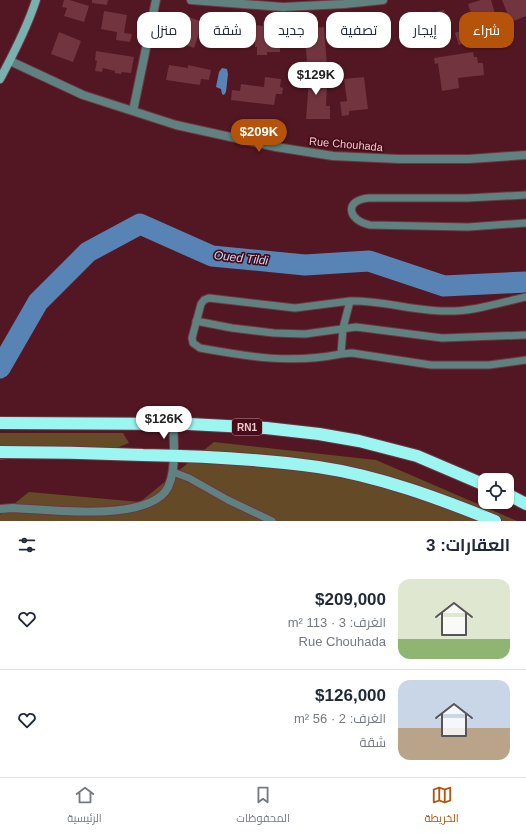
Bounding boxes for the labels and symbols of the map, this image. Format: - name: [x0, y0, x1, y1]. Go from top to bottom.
- pin: $129K: [288, 62, 344, 96]
- pin: $209K: [231, 119, 287, 153]
- street label: Rue Chouhada: [309, 135, 384, 153]
- water label: Oued Tildi: [213, 248, 269, 268]
- pin: $126K: [136, 406, 192, 440]
- road number: RN1: [232, 419, 262, 435]

